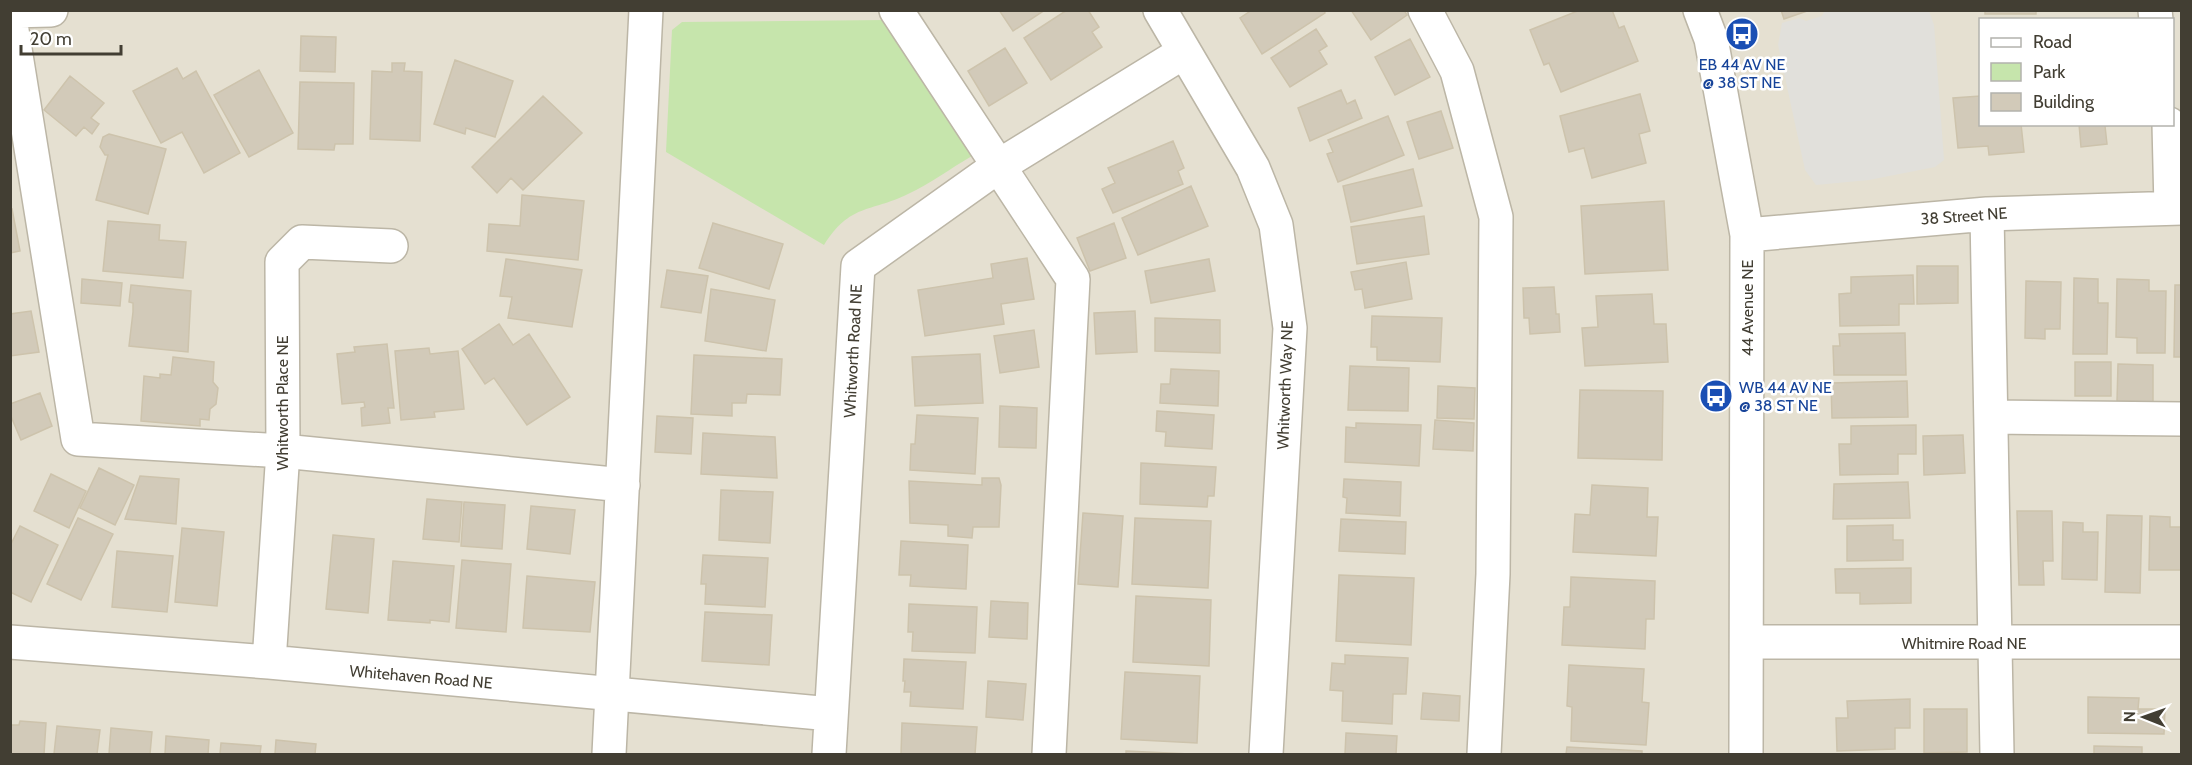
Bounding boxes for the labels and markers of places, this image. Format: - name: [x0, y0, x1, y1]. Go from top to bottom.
- bus stop icon: EB 44 AV NE @ 38 ST NE: [1724, 16, 1760, 52]
- place label: EB 44 AV NE @ 38 ST NE: [1699, 55, 1785, 92]
- bus stop icon: WB 44 AV NE @ 38 ST NE: [1698, 378, 1734, 414]
- place label: WB 44 AV NE @ 38 ST NE: [1739, 378, 1832, 415]

